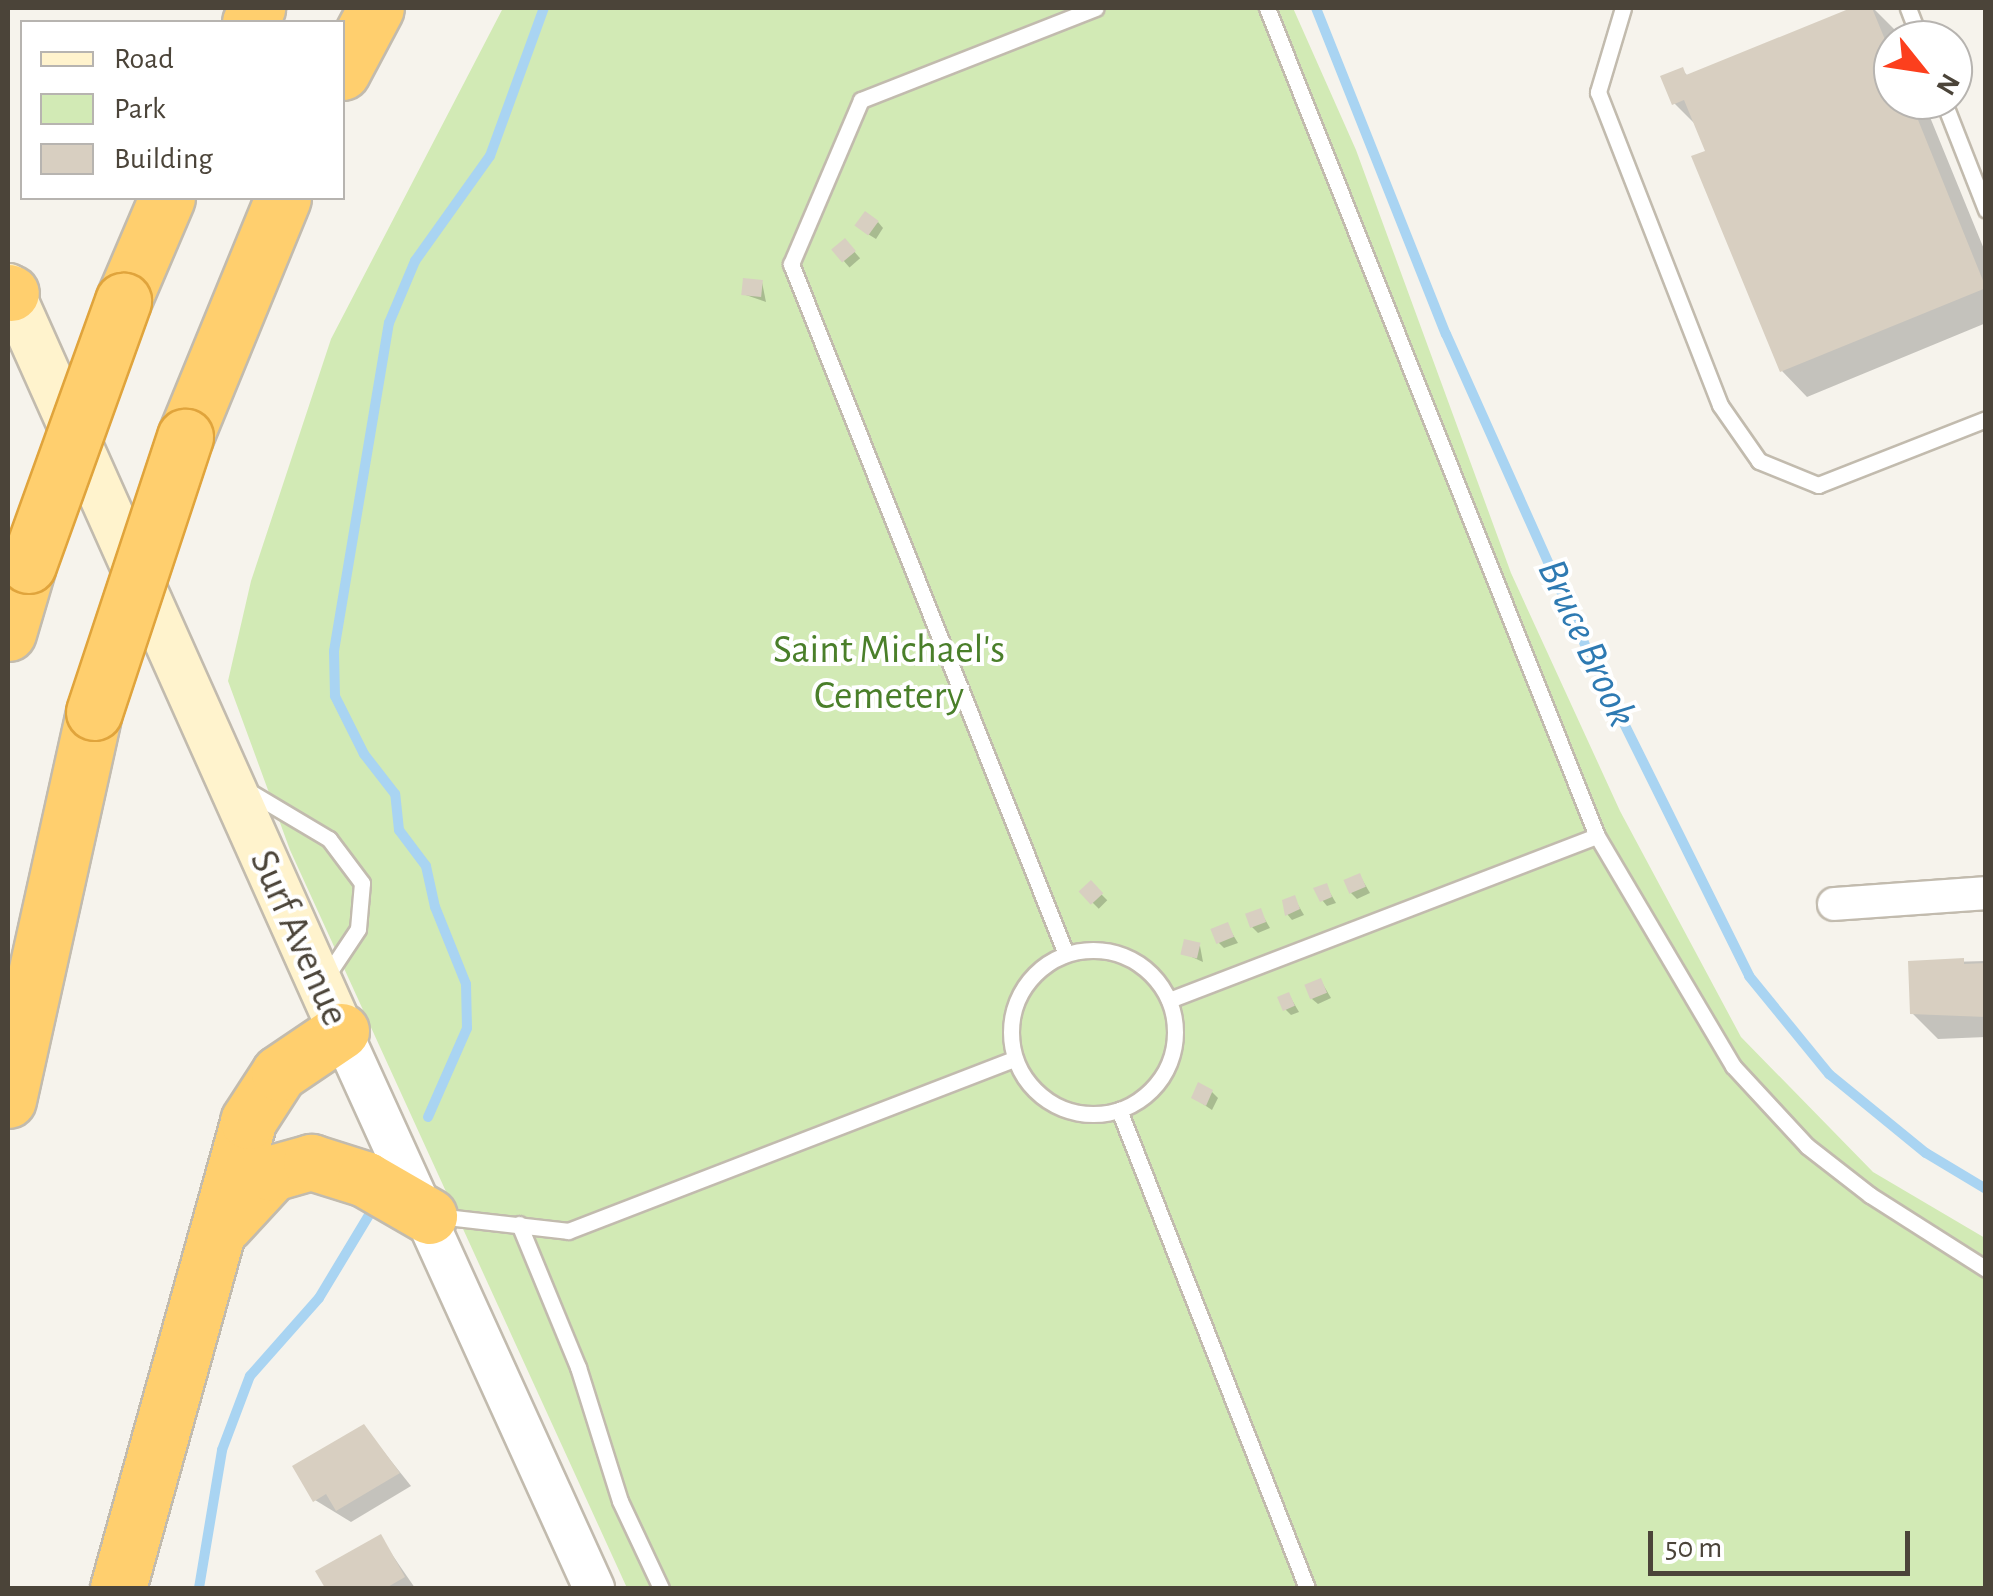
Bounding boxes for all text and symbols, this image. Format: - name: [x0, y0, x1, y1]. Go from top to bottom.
- legend: [20, 20, 345, 200]
- north arrow: [1873, 20, 1973, 120]
- text: Road: [114, 44, 174, 74]
- text: N: [1930, 69, 1964, 99]
- text: Park: [114, 94, 166, 124]
- text: Building: [114, 144, 213, 174]
- water label: Bruce Brook: [1526, 551, 1648, 735]
- park label: Saint Michael's Cemetery: [773, 626, 1005, 720]
- street label: Surf Avenue: [239, 843, 359, 1033]
- scale bar: [1653, 1511, 1916, 1573]
- text: 50 m: [1665, 1533, 1722, 1563]

